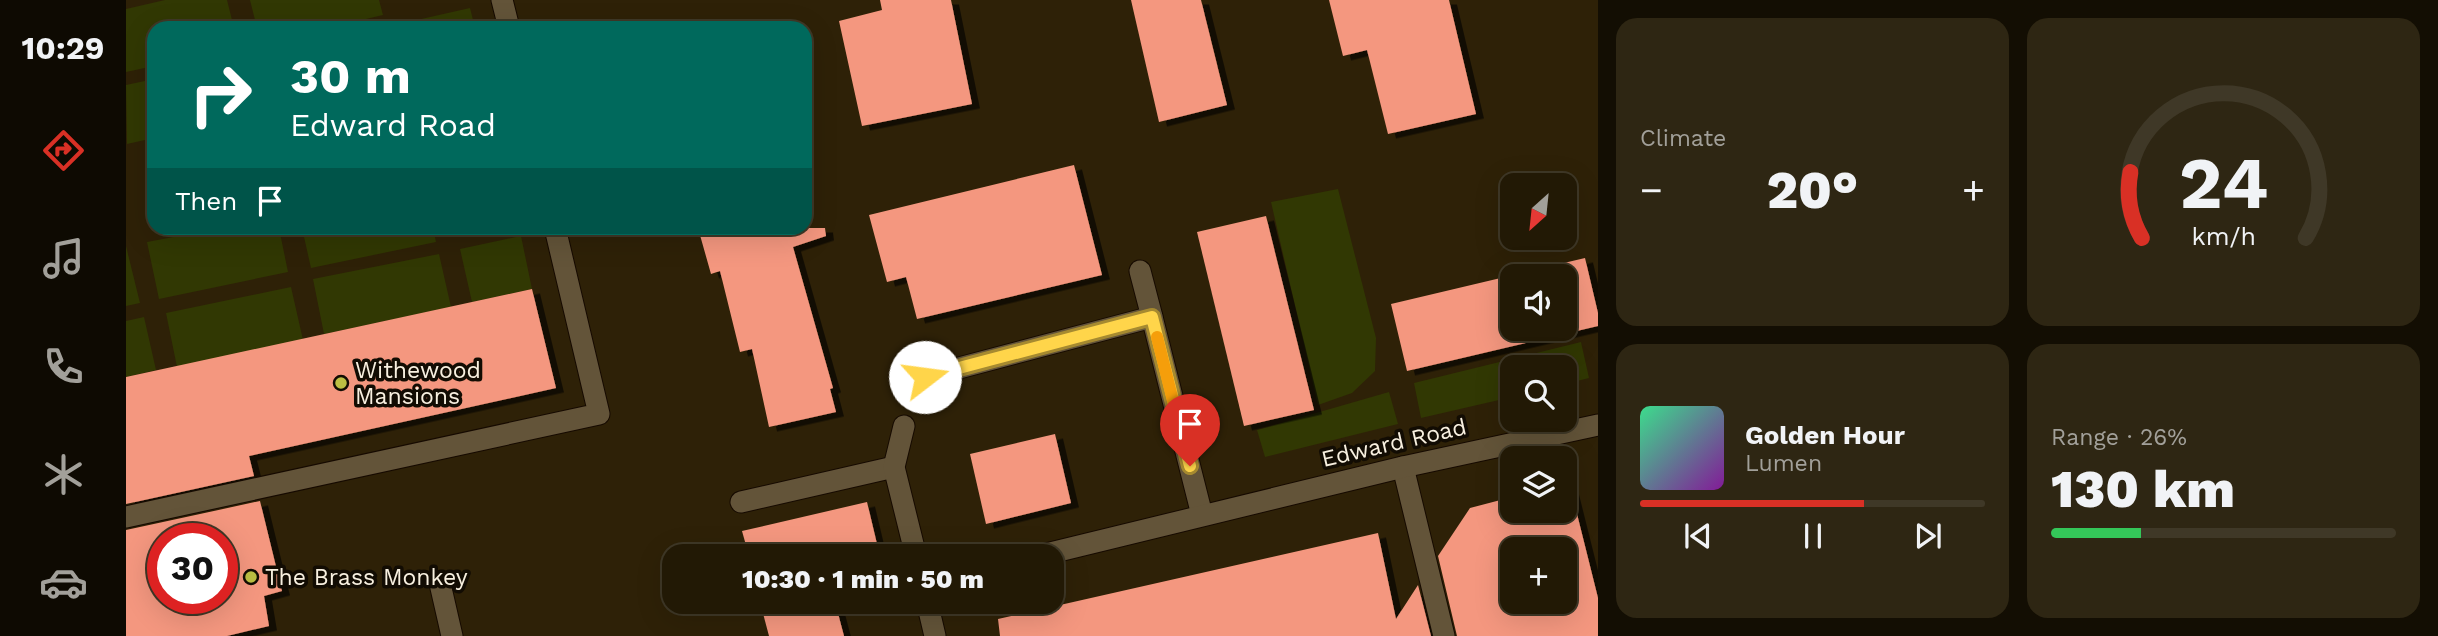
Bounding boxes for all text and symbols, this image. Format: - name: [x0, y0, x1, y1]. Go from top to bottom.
- text: 10:29: [22, 29, 104, 67]
- text: 30 m: [290, 47, 411, 105]
- icon: right: [175, 49, 266, 140]
- text: Edward Road: [290, 106, 496, 144]
- text: Climate: [1640, 125, 1726, 152]
- icon: directions: [39, 126, 88, 175]
- text: 24: [2179, 140, 2268, 226]
- text: 20°: [1767, 160, 1858, 221]
- text: −: [1640, 168, 1663, 212]
- text: +: [1962, 168, 1985, 212]
- north arrow: [1500, 173, 1577, 250]
- map controls: [1500, 173, 1577, 614]
- icon: arrive: [251, 182, 289, 220]
- text: Then: [175, 186, 237, 216]
- text: km/h: [2191, 222, 2256, 251]
- icon: music: [39, 234, 88, 283]
- button: sound: [1500, 264, 1577, 341]
- position arrow: [888, 340, 962, 414]
- icon: phone: [39, 342, 88, 391]
- button: search: [1500, 355, 1577, 432]
- place label: Withewood Mansions: [355, 357, 481, 410]
- marker: Withewood Mansions: [333, 375, 349, 391]
- pin: [1160, 394, 1220, 466]
- icon: arrive: [1171, 405, 1209, 443]
- street label: Edward Road: [1319, 413, 1469, 473]
- text: Golden Hour: [1745, 420, 1905, 450]
- text: Range · 26%: [2051, 424, 2187, 451]
- button: layers: [1500, 446, 1577, 523]
- icon: climate: [39, 450, 88, 499]
- text: Lumen: [1745, 450, 1822, 477]
- text: 130 km: [2051, 459, 2235, 520]
- icon: previous: [1679, 517, 1717, 555]
- icon: pause: [1794, 517, 1832, 555]
- icon: next: [1909, 517, 1947, 555]
- speed limit sign: 30: [147, 523, 238, 614]
- button: +: [1500, 537, 1577, 614]
- icon: car: [39, 558, 88, 607]
- place label: The Brass Monkey: [265, 564, 468, 591]
- text: 10:30 · 1 min · 50 m: [742, 564, 984, 594]
- marker: The Brass Monkey: [243, 569, 259, 585]

